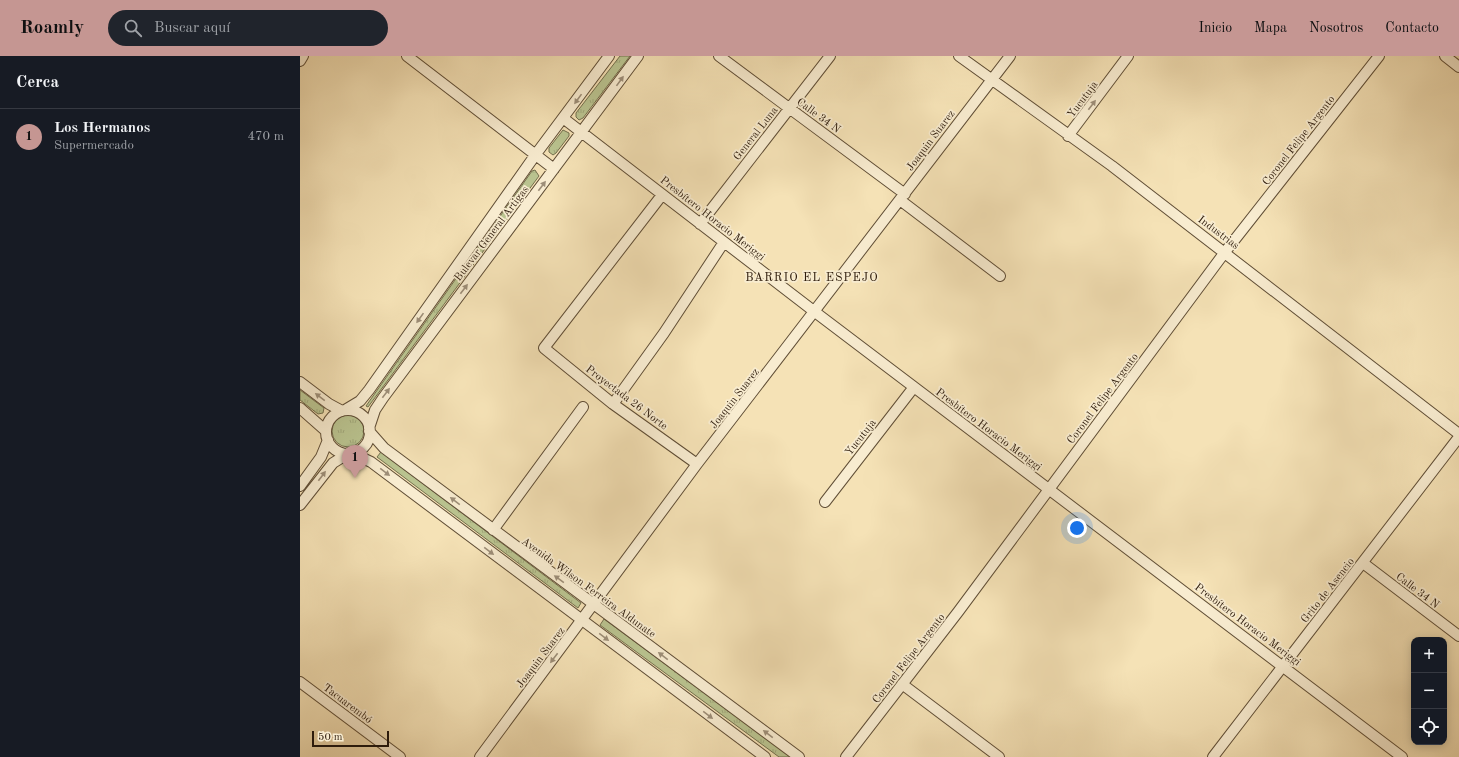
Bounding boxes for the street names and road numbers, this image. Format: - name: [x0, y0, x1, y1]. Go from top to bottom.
- street label: Yucutuja: [1066, 79, 1101, 120]
- street label: Coronel Felipe Argento: [1261, 94, 1338, 188]
- street label: Calle 34 N: [794, 97, 842, 136]
- street label: General Luna: [732, 105, 781, 163]
- street label: Joaquin Suarez: [905, 108, 958, 173]
- street label: Presbítero Horacio Meriggi: [658, 175, 766, 263]
- street label: Bulevar General Artigas: [453, 184, 532, 283]
- street label: Industrias: [1196, 214, 1241, 252]
- street label: Coronel Felipe Argento: [1066, 351, 1141, 446]
- street label: Proyectada 26 Norte: [583, 364, 669, 432]
- street label: Joaquin Suarez: [708, 367, 762, 431]
- street label: Presbítero Horacio Meriggi: [933, 387, 1043, 474]
- street label: Yucutuja: [844, 417, 879, 458]
- street label: Avenida Wilson Ferreira Aldunate: [519, 536, 657, 640]
- street label: Grito de Asencio: [1300, 556, 1357, 625]
- street label: Calle 34 N: [1393, 571, 1441, 611]
- street label: Presbítero Horacio Meriggi: [1192, 582, 1302, 669]
- street label: Coronel Felipe Argento: [871, 612, 948, 706]
- street label: Joaquin Suarez: [515, 625, 568, 690]
- street label: Tacuarembó: [321, 682, 374, 726]

